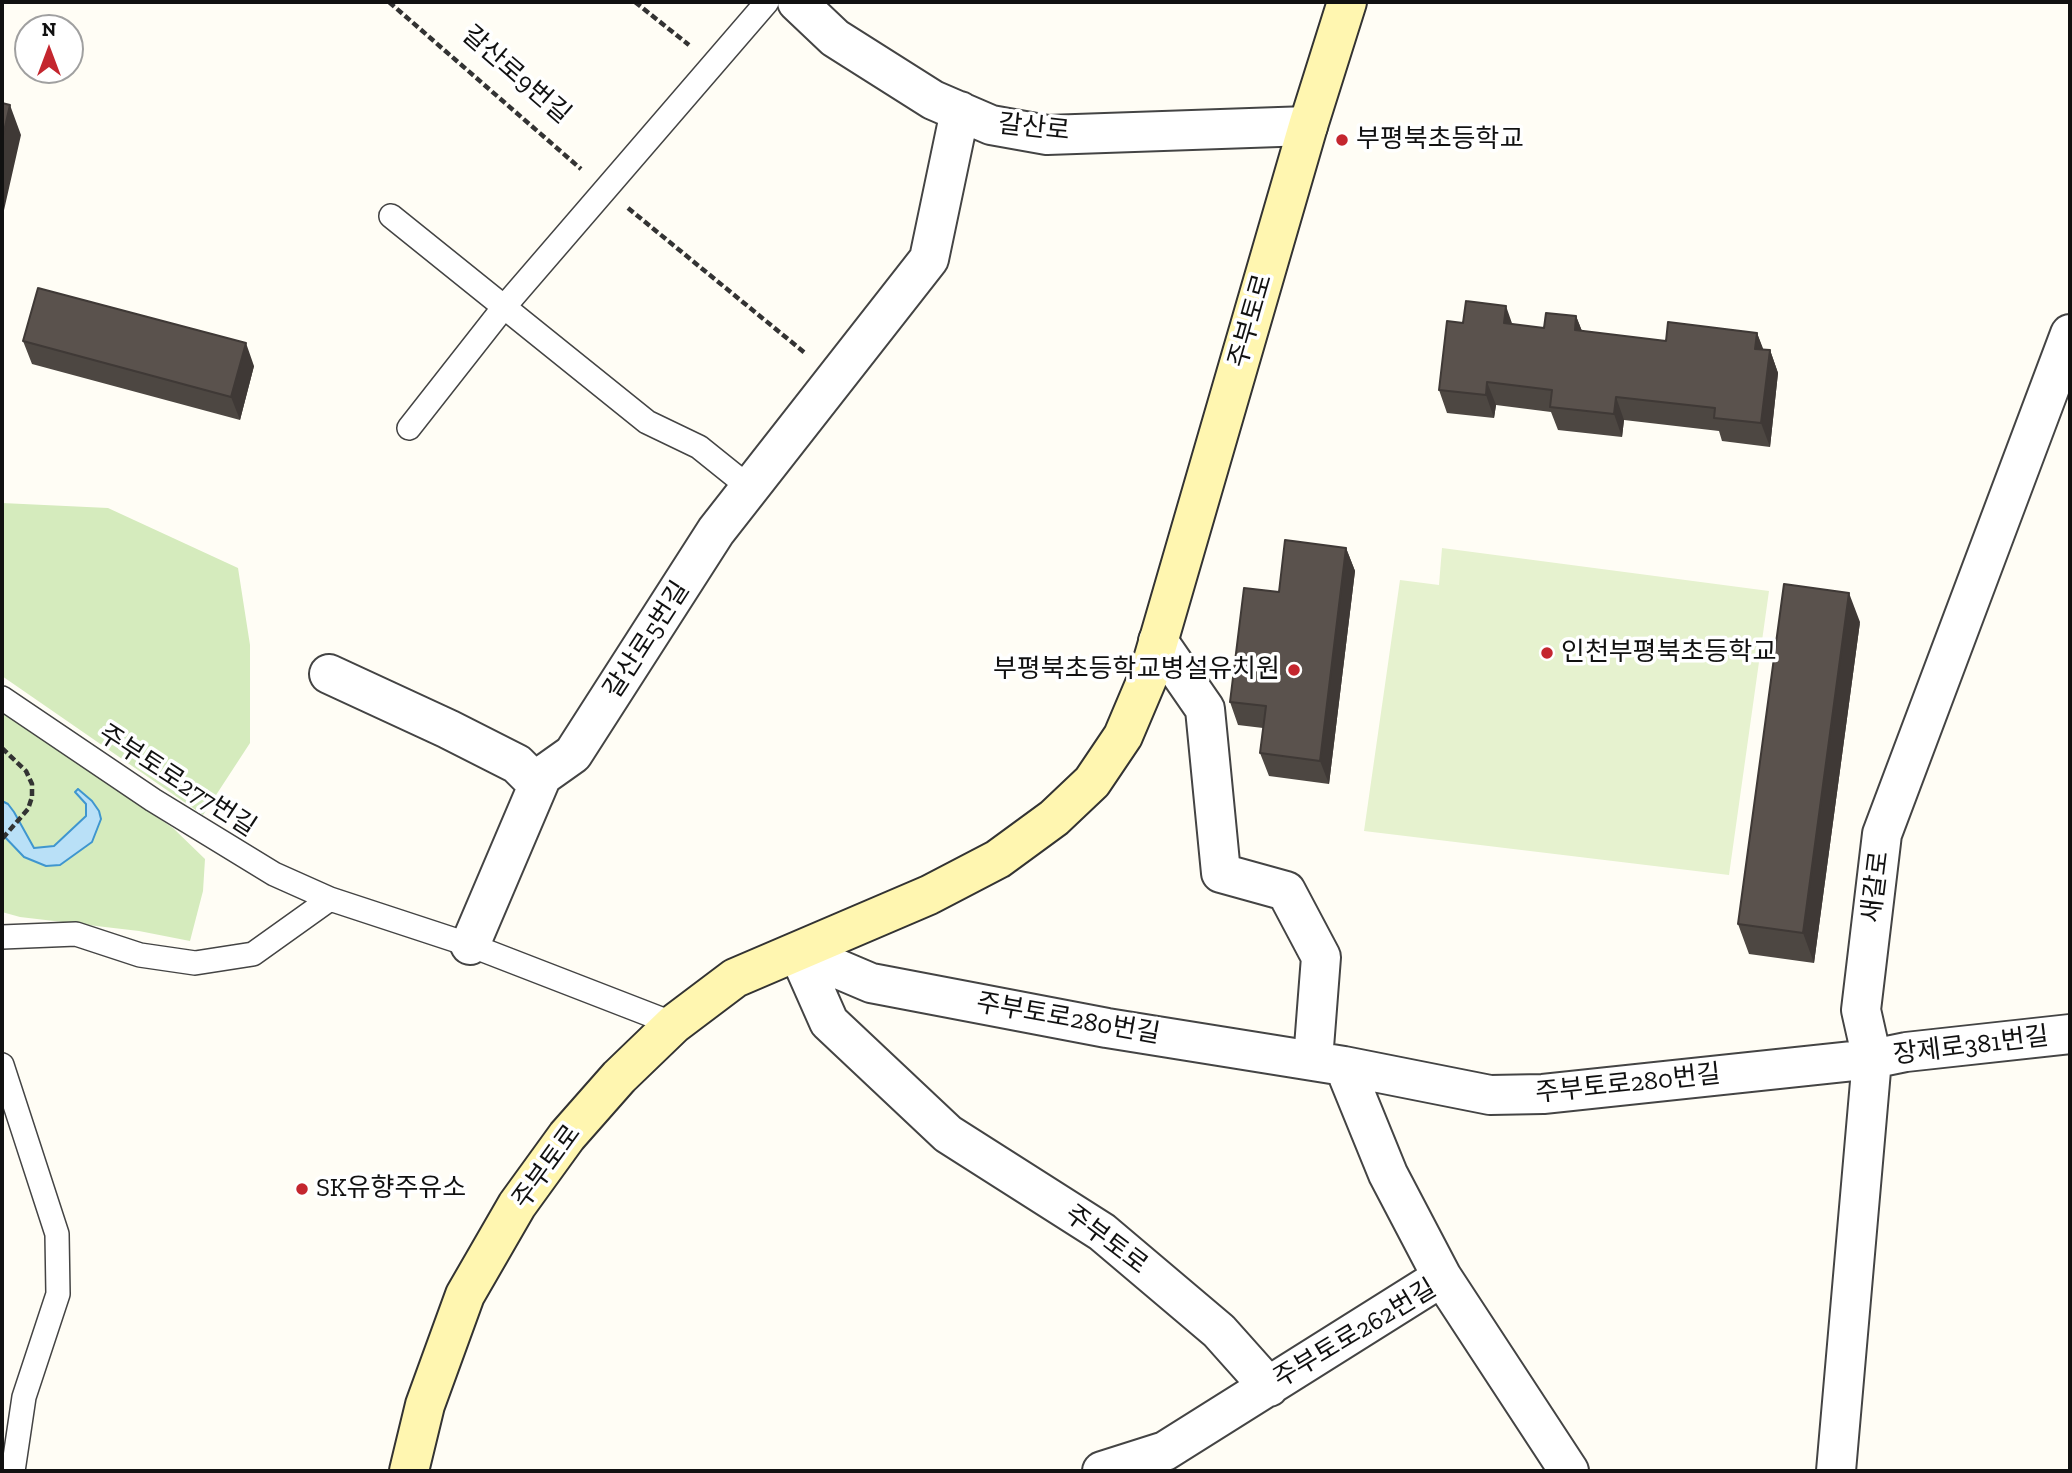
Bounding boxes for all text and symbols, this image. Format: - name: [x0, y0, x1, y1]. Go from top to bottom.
- north arrow: [14, 14, 84, 84]
- text: N: [42, 18, 56, 41]
- street label: 갈산로9번길: [455, 19, 577, 131]
- street label: 갈산로: [997, 109, 1071, 147]
- place label: 부평북초등학교: [1356, 124, 1523, 156]
- marker: 부평북초등학교: [1334, 132, 1350, 148]
- street label: 주부토로: [1223, 271, 1279, 371]
- street label: 갈산로5번길: [598, 576, 696, 704]
- place label: 인천부평북초등학교: [1561, 637, 1776, 669]
- marker: 인천부평북초등학교: [1539, 645, 1555, 661]
- place label: 부평북초등학교병설유치원: [993, 654, 1280, 686]
- marker: 부평북초등학교병설유치원: [1286, 662, 1302, 678]
- street label: 주부토로277번길: [92, 719, 262, 843]
- street label: 새갈로: [1856, 849, 1896, 925]
- street label: 주부토로280번길: [974, 987, 1162, 1051]
- street label: 장제로381번길: [1892, 1021, 2050, 1071]
- street label: 주부토로280번길: [1534, 1059, 1722, 1109]
- street label: 주부토로: [506, 1119, 588, 1215]
- place label: SK유향주유소: [316, 1173, 466, 1205]
- marker: SK유향주유소: [294, 1181, 310, 1197]
- street label: 주부토로: [1058, 1199, 1154, 1281]
- street label: 주부토로262번길: [1268, 1273, 1442, 1395]

